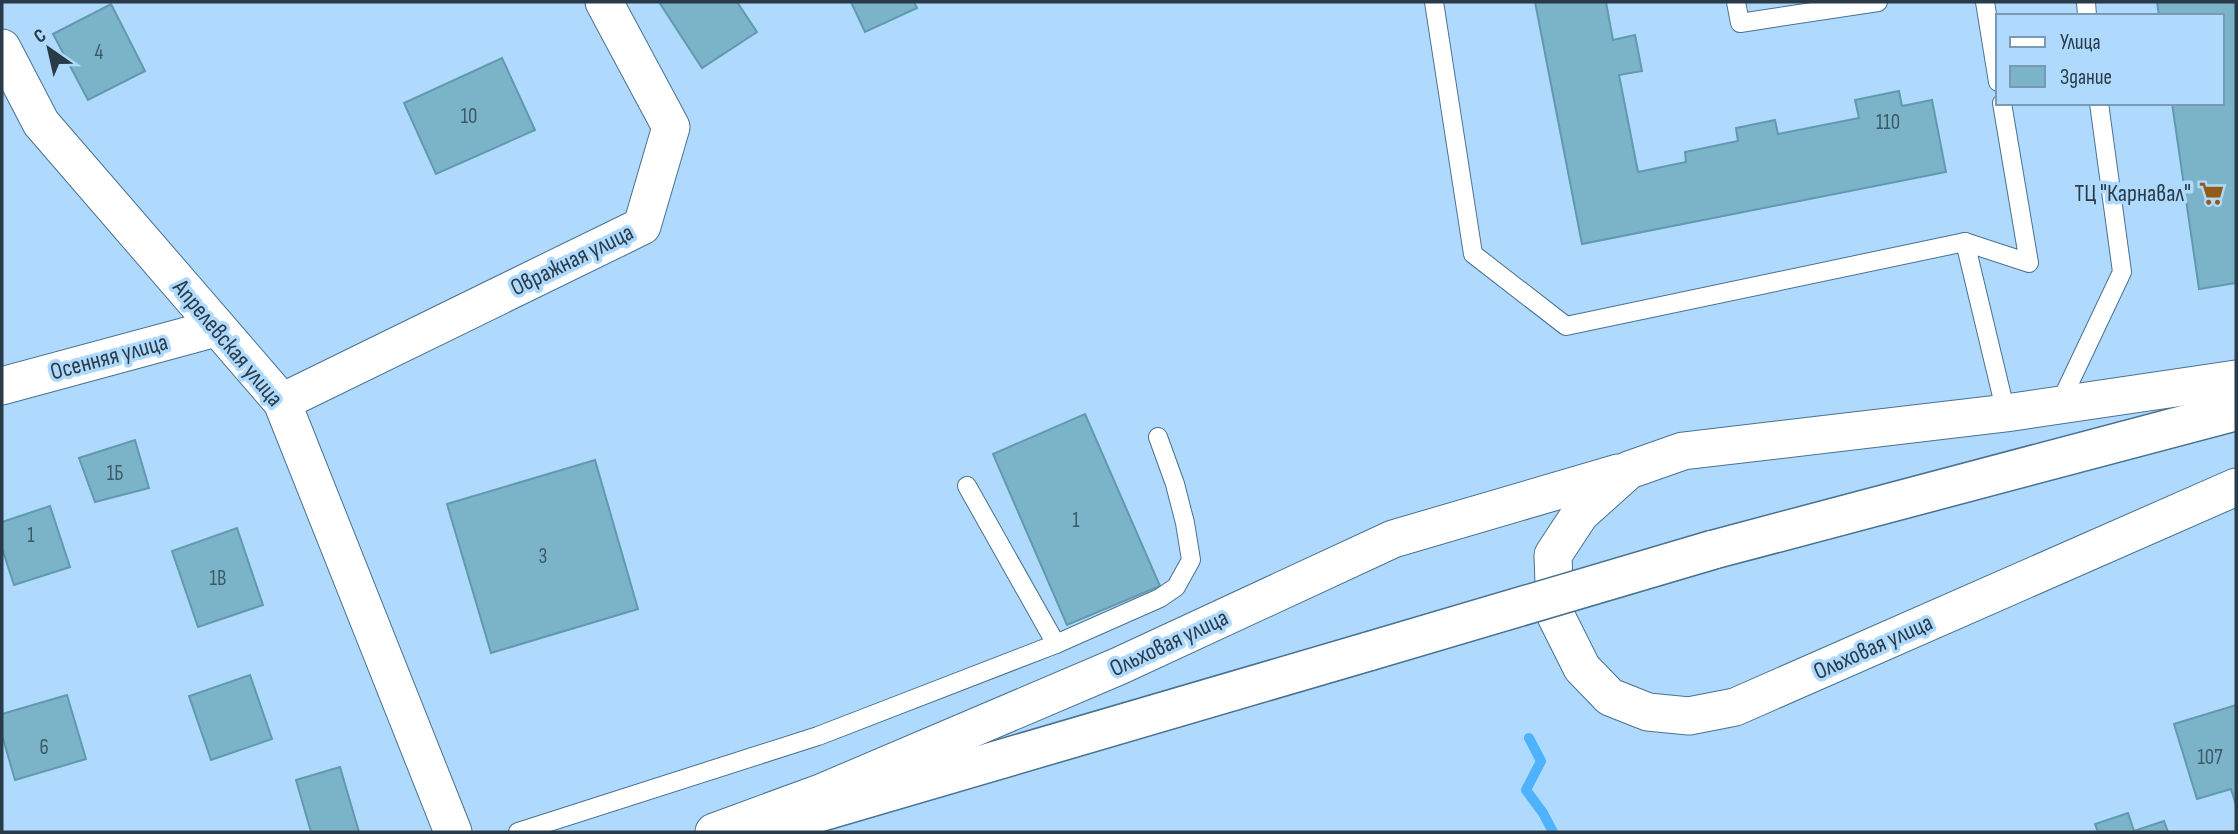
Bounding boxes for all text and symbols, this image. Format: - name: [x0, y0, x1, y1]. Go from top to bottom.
- north arrow: [14, 14, 84, 84]
- legend: [1996, 14, 2224, 105]
- text: С: [30, 24, 51, 48]
- text: Улица: [2060, 30, 2101, 55]
- house number: 4: [95, 40, 104, 65]
- text: Здание: [2060, 65, 2112, 90]
- house number: 10: [461, 104, 477, 129]
- house number: 110: [1876, 110, 1900, 135]
- place label: ТЦ "Карнавал": [2074, 179, 2191, 208]
- supermarket icon: ТЦ "Карнавал": [2197, 179, 2225, 207]
- street label: Овражная улица: [506, 218, 638, 302]
- street label: Апрелевская улица: [166, 273, 289, 412]
- street label: Осенняя улица: [47, 327, 171, 387]
- house number: 1Б: [107, 461, 123, 486]
- house number: 1: [1072, 508, 1080, 533]
- house number: 1: [27, 523, 35, 548]
- house number: 3: [539, 544, 547, 569]
- house number: 1В: [210, 566, 226, 591]
- street label: Ольховая улица: [1105, 603, 1233, 683]
- street label: Ольховая улица: [1809, 608, 1937, 686]
- house number: 6: [39, 735, 49, 760]
- house number: 107: [2197, 745, 2223, 770]

